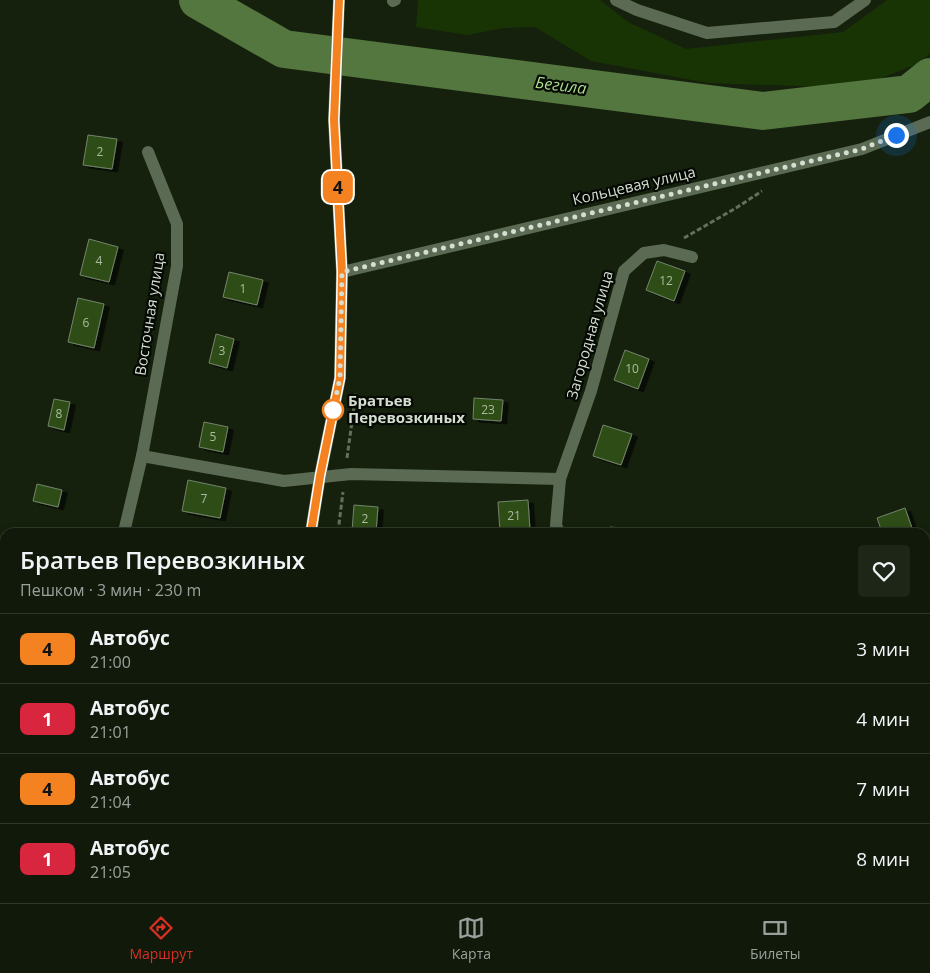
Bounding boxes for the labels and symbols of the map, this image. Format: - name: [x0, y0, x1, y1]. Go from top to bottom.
- water label: Бегила: [534, 71, 588, 99]
- your location: [884, 123, 909, 148]
- house number: 2: [97, 143, 104, 160]
- street label: Кольцевая улица: [570, 161, 697, 209]
- line badge: 4: [322, 171, 354, 203]
- street label: Восточная улица: [129, 251, 169, 377]
- house number: 4: [96, 252, 103, 269]
- street label: Загородная улица: [561, 268, 617, 401]
- house number: 12: [659, 272, 673, 289]
- house number: 1: [240, 280, 246, 297]
- house number: 6: [83, 314, 90, 331]
- house number: 3: [219, 342, 226, 359]
- house number: 10: [625, 360, 639, 377]
- place label: Братьев Перевозкиных: [348, 390, 465, 427]
- marker: Братьев Перевозкиных: [322, 399, 344, 421]
- house number: 23: [481, 401, 495, 418]
- house number: 8: [56, 405, 63, 422]
- house number: 5: [210, 428, 217, 445]
- house number: 7: [201, 490, 208, 507]
- house number: 21: [507, 507, 521, 524]
- house number: 2: [362, 510, 369, 527]

